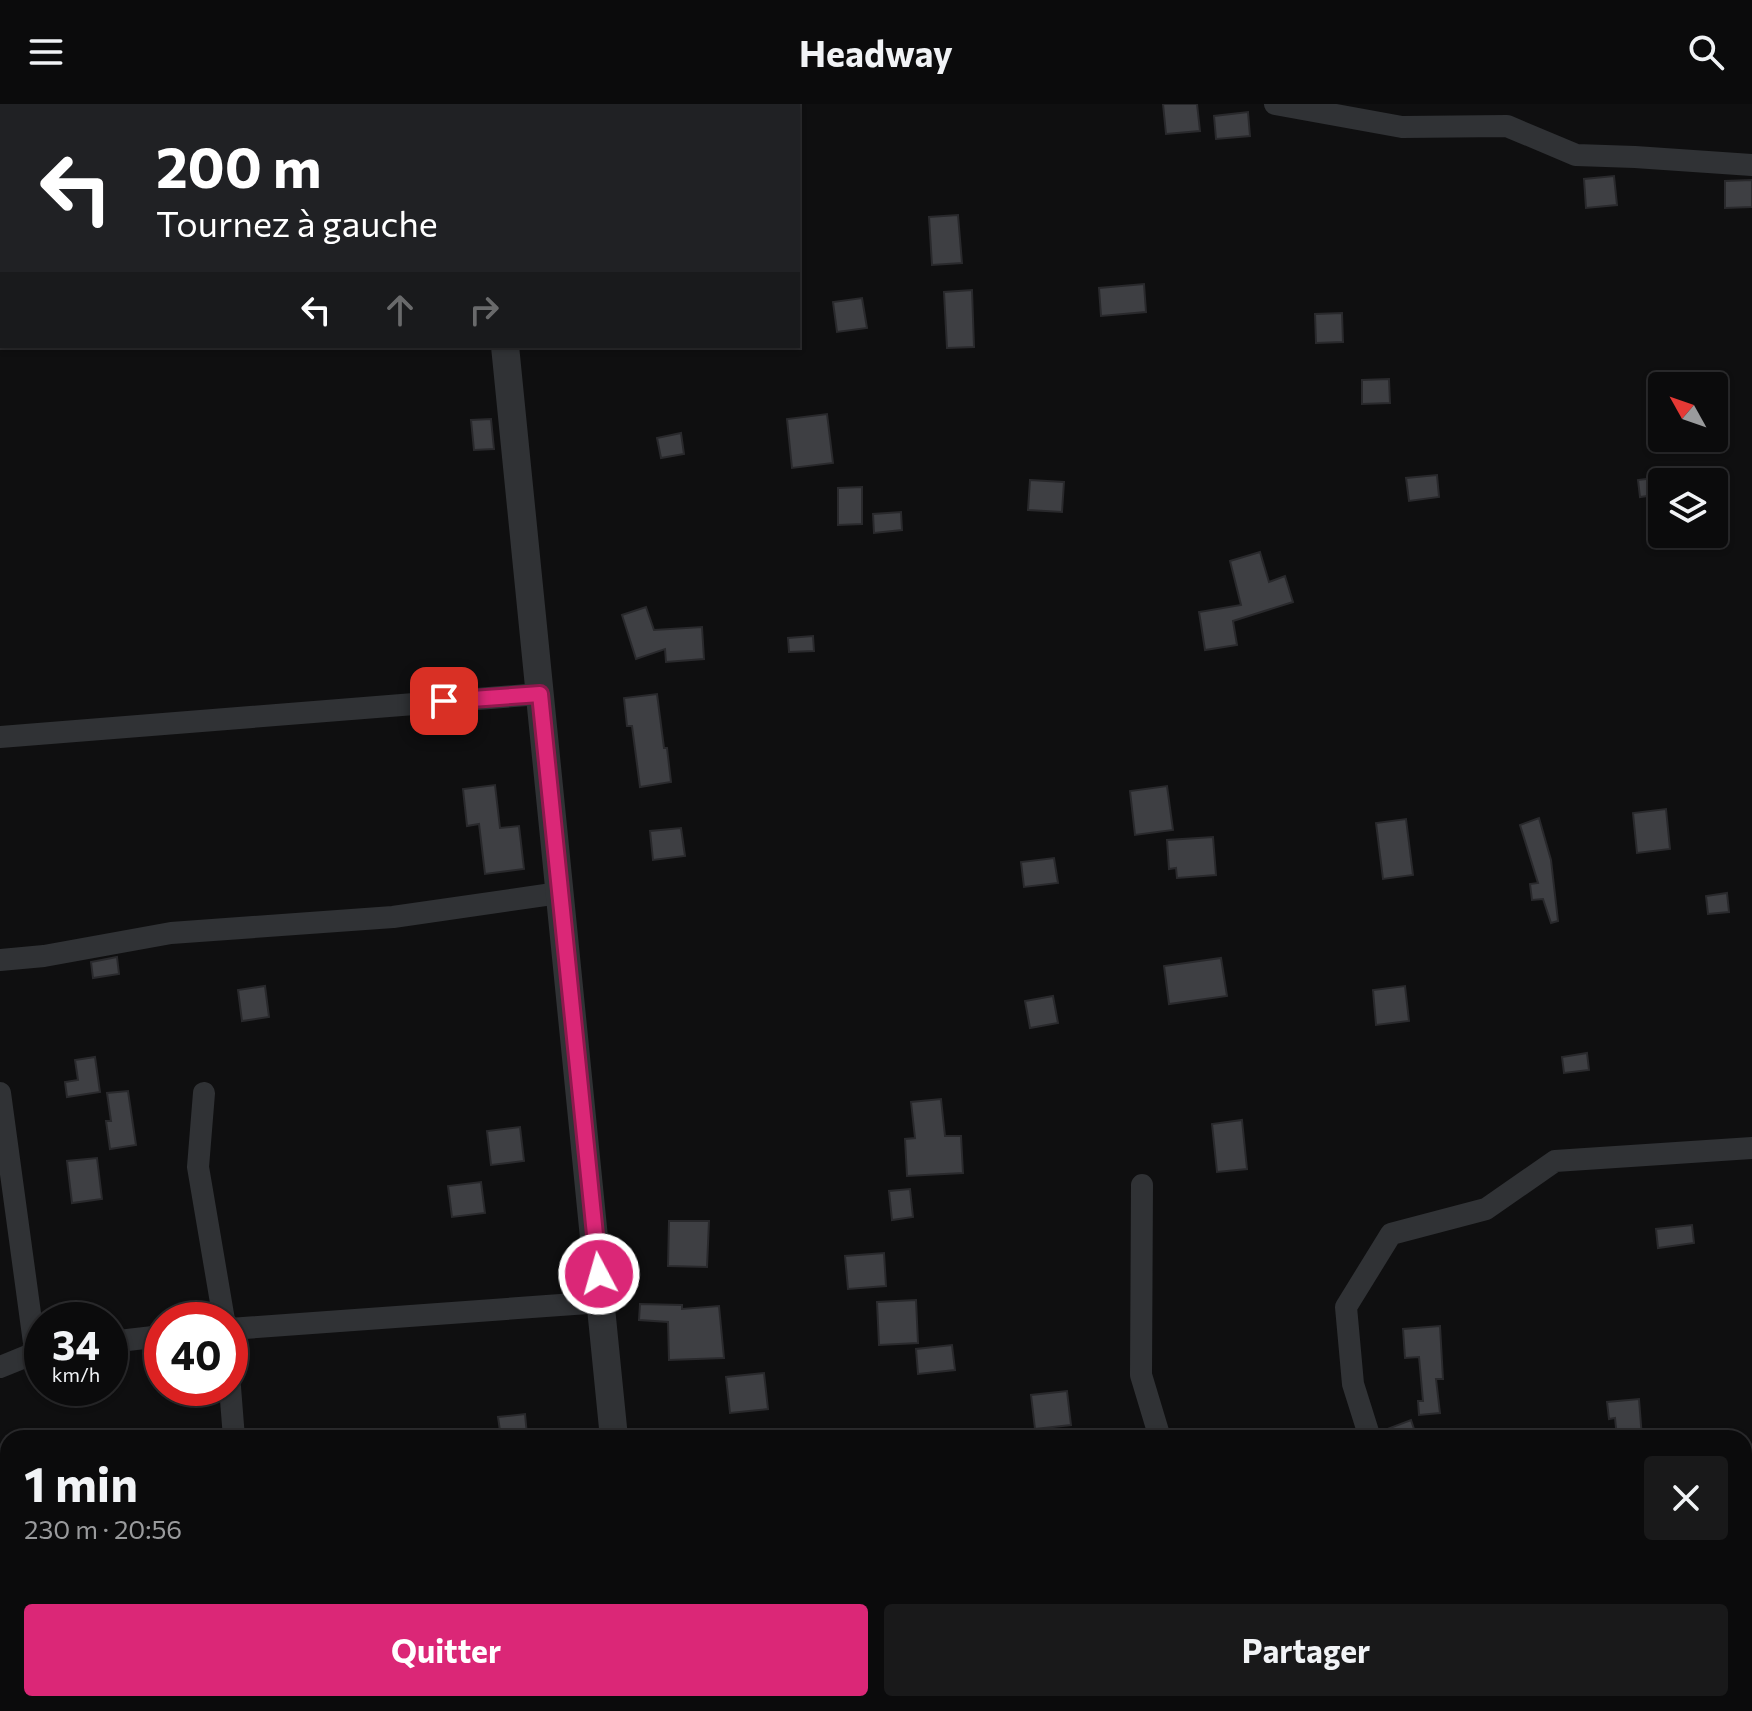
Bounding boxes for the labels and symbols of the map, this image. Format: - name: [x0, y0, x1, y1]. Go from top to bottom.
- north arrow: [1648, 372, 1728, 452]
- pin: [410, 667, 478, 735]
- position arrow: [557, 1232, 641, 1316]
- speed limit sign: 40: [144, 1302, 248, 1406]

